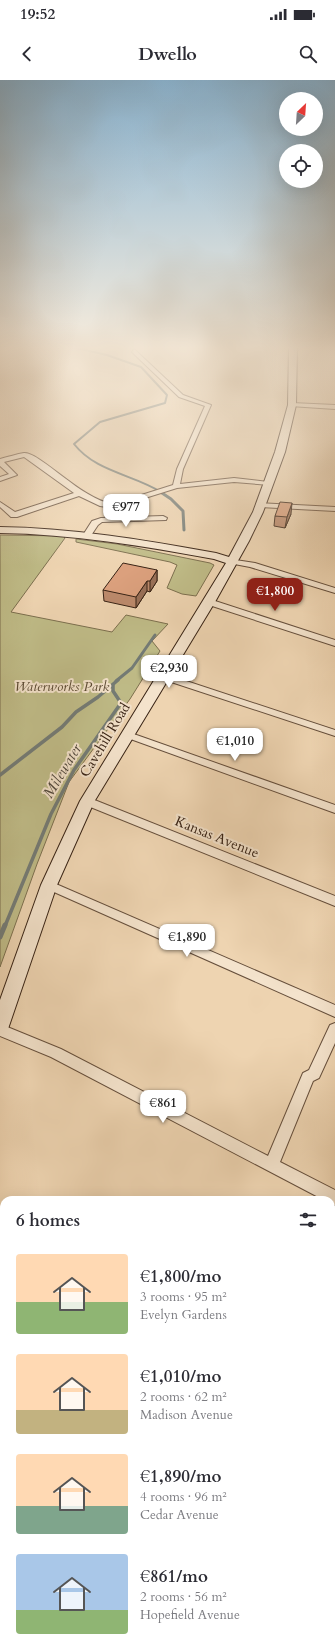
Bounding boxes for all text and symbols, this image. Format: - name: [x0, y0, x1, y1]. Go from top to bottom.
- text: 19:52: [20, 4, 55, 24]
- text: Dwello: [138, 42, 197, 67]
- icon: back: [16, 43, 38, 65]
- icon: search: [297, 43, 319, 65]
- north arrow: [279, 92, 323, 136]
- map controls: [279, 92, 323, 188]
- button: locate: [279, 144, 323, 188]
- pin: €977: [102, 494, 150, 528]
- text: €977: [112, 498, 140, 516]
- pin: €1,800: [242, 578, 308, 612]
- text: €1,800: [256, 582, 294, 600]
- pin: €2,930: [136, 655, 202, 689]
- text: €2,930: [150, 659, 188, 677]
- park label: Waterworks Park: [14, 677, 110, 696]
- street label: Cavehill Road: [75, 699, 135, 781]
- pin: €1,010: [202, 728, 268, 762]
- text: €1,010: [216, 732, 254, 750]
- water label: Milewater: [38, 739, 87, 802]
- street label: Kansas Avenue: [172, 812, 262, 862]
- pin: €1,890: [154, 924, 220, 958]
- text: €1,890: [168, 928, 206, 946]
- pin: €861: [139, 1090, 187, 1124]
- text: €861: [149, 1094, 177, 1112]
- text: 6 homes: [16, 1209, 80, 1232]
- icon: filters: [297, 1209, 319, 1231]
- text: €1,800/mo: [140, 1265, 222, 1288]
- icon: home: [48, 1270, 96, 1318]
- text: 3 rooms · 95 m²: [140, 1288, 227, 1306]
- text: Evelyn Gardens: [140, 1306, 227, 1324]
- text: €1,010/mo: [140, 1365, 222, 1388]
- icon: home: [48, 1370, 96, 1418]
- text: 2 rooms · 62 m²: [140, 1388, 227, 1406]
- text: Madison Avenue: [140, 1406, 233, 1424]
- text: €1,890/mo: [140, 1465, 222, 1488]
- icon: home: [48, 1470, 96, 1518]
- text: 4 rooms · 96 m²: [140, 1488, 227, 1506]
- text: Cedar Avenue: [140, 1506, 219, 1524]
- text: €861/mo: [140, 1565, 208, 1588]
- icon: home: [48, 1570, 96, 1618]
- text: 2 rooms · 56 m²: [140, 1588, 227, 1606]
- text: Hopefield Avenue: [140, 1606, 240, 1624]

